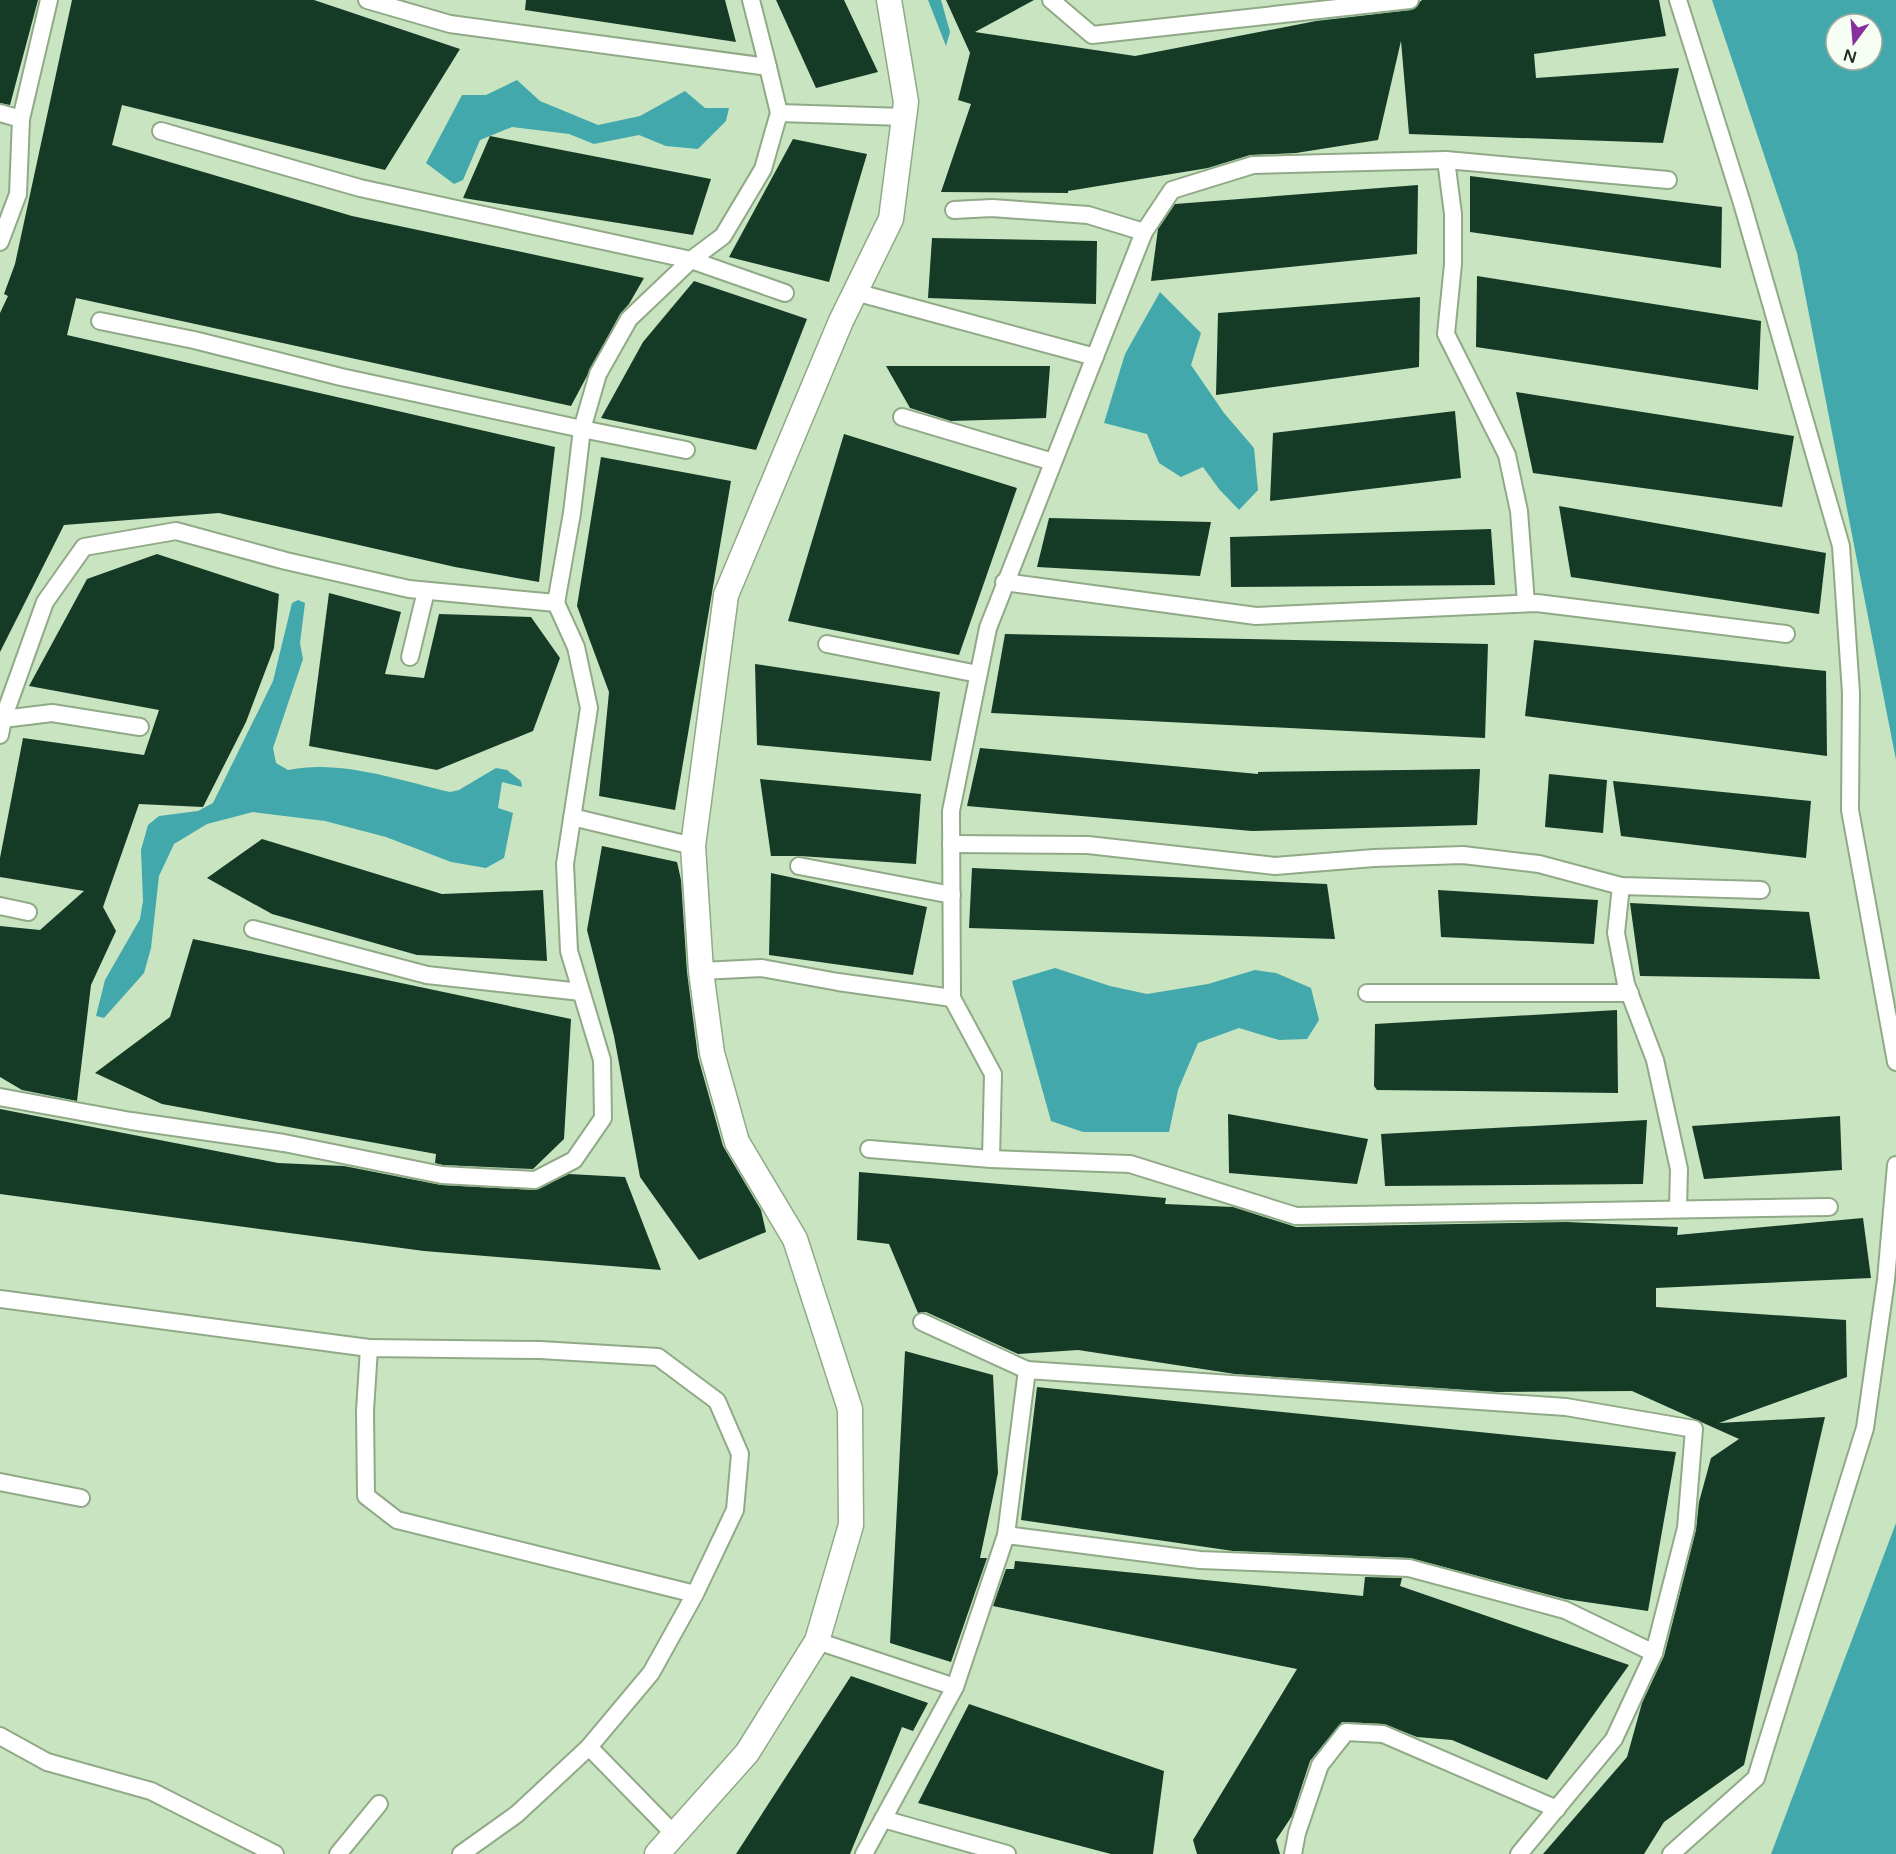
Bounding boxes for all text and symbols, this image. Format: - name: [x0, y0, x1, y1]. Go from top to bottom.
- north arrow: [1824, 12, 1884, 72]
- text: N: [1841, 44, 1859, 67]

